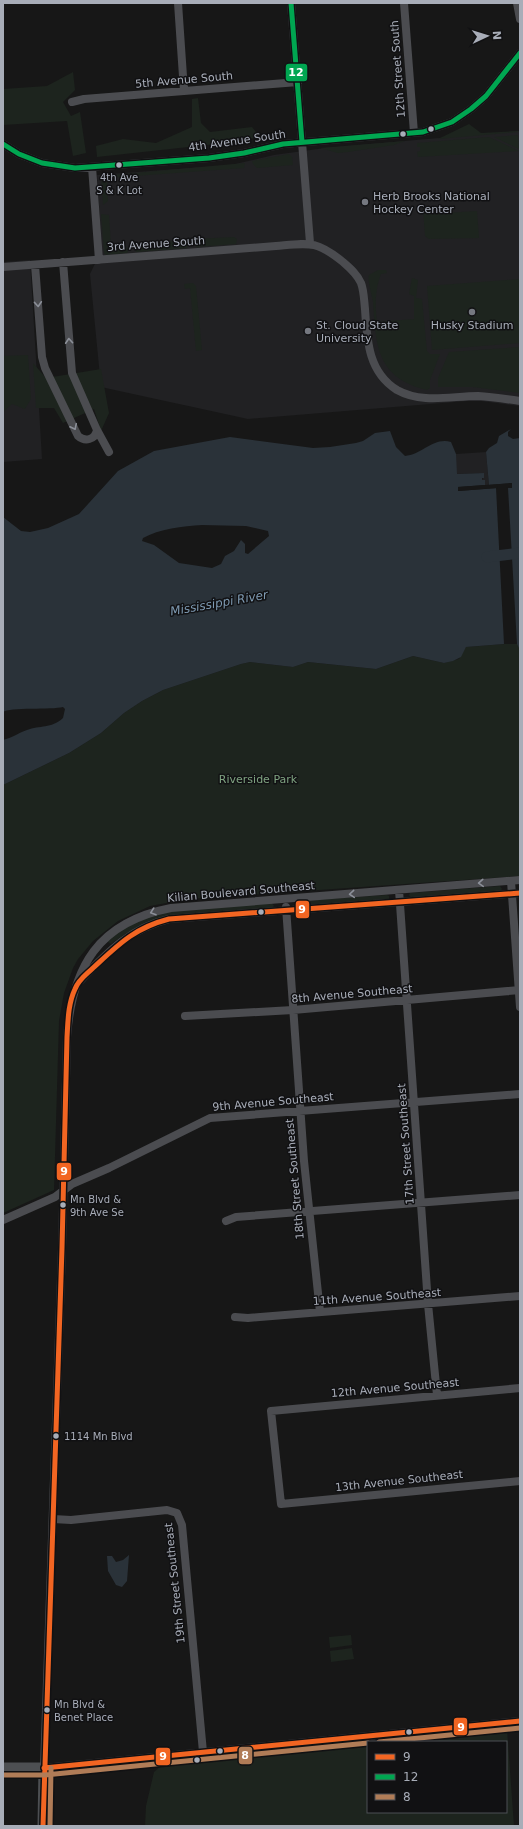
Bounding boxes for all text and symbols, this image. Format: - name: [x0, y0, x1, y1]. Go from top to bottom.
- north arrow: [467, 16, 507, 56]
- street label: 12th Street South: [388, 20, 408, 118]
- text: N: [490, 30, 503, 40]
- line badge: 12: [285, 63, 308, 82]
- text: 12: [288, 66, 304, 79]
- street label: 5th Avenue South: [135, 69, 233, 91]
- unlabelled marker: [426, 124, 436, 134]
- street label: 4th Avenue South: [188, 128, 287, 154]
- unlabelled marker: [398, 129, 408, 139]
- marker: 4th Ave S & K Lot: [114, 160, 124, 170]
- place label: 4th Ave S & K Lot: [96, 172, 142, 196]
- place label: Herb Brooks National Hockey Center: [373, 190, 490, 216]
- marker: Herb Brooks National Hockey Center: [360, 197, 370, 207]
- street label: 3rd Avenue South: [107, 234, 205, 254]
- one-way arrow: [33, 301, 42, 307]
- marker: Husky Stadium: [467, 307, 477, 317]
- place label: St. Cloud State University: [316, 319, 399, 345]
- place label: Husky Stadium: [431, 319, 513, 332]
- marker: St. Cloud State University: [303, 326, 313, 336]
- one-way arrow: [65, 338, 74, 344]
- one-way arrow: [69, 422, 76, 430]
- water label: Mississippi River: [169, 587, 270, 618]
- park label: Riverside Park: [219, 773, 298, 786]
- street label: Kilian Boulevard Southeast: [167, 879, 316, 905]
- one-way arrow: [478, 879, 484, 888]
- one-way arrow: [349, 889, 355, 898]
- line badge: 9: [295, 900, 310, 919]
- text: 9: [298, 903, 306, 916]
- one-way arrow: [149, 907, 156, 916]
- unlabelled marker: [256, 907, 266, 917]
- street label: 8th Avenue Southeast: [291, 982, 414, 1006]
- street label: 17th Street Southeast: [395, 1082, 417, 1205]
- street label: 9th Avenue Southeast: [212, 1090, 335, 1114]
- street label: 18th Street Southeast: [283, 1117, 307, 1240]
- line badge: 9: [56, 1162, 72, 1181]
- text: 9: [60, 1165, 68, 1178]
- place label: Mn Blvd & 9th Ave Se: [70, 1194, 124, 1218]
- marker: Mn Blvd & 9th Ave Se: [58, 1200, 68, 1210]
- street label: 11th Avenue Southeast: [312, 1286, 442, 1308]
- street label: 12th Avenue Southeast: [330, 1376, 460, 1400]
- marker: 1114 Mn Blvd: [51, 1431, 61, 1441]
- place label: 1114 Mn Blvd: [64, 1431, 133, 1442]
- street label: 13th Avenue Southeast: [334, 1468, 464, 1494]
- street label: 19th Street Southeast: [162, 1521, 188, 1644]
- place label: Mn Blvd & Benet Place: [54, 1699, 113, 1723]
- marker: Mn Blvd & Benet Place: [42, 1705, 52, 1715]
- line badge: 9: [453, 1717, 468, 1736]
- text: 9: [457, 1721, 465, 1734]
- unlabelled marker: [404, 1727, 414, 1737]
- legend: [367, 1741, 507, 1813]
- unlabelled marker: [215, 1746, 225, 1756]
- line badge: 8: [238, 1746, 253, 1765]
- line badge: 9: [155, 1747, 171, 1766]
- text: 8: [241, 1749, 249, 1762]
- text: 9: [159, 1750, 167, 1763]
- text: 9: [403, 1750, 411, 1764]
- unlabelled marker: [192, 1755, 202, 1765]
- text: 12: [403, 1770, 418, 1784]
- text: 8: [403, 1790, 411, 1804]

